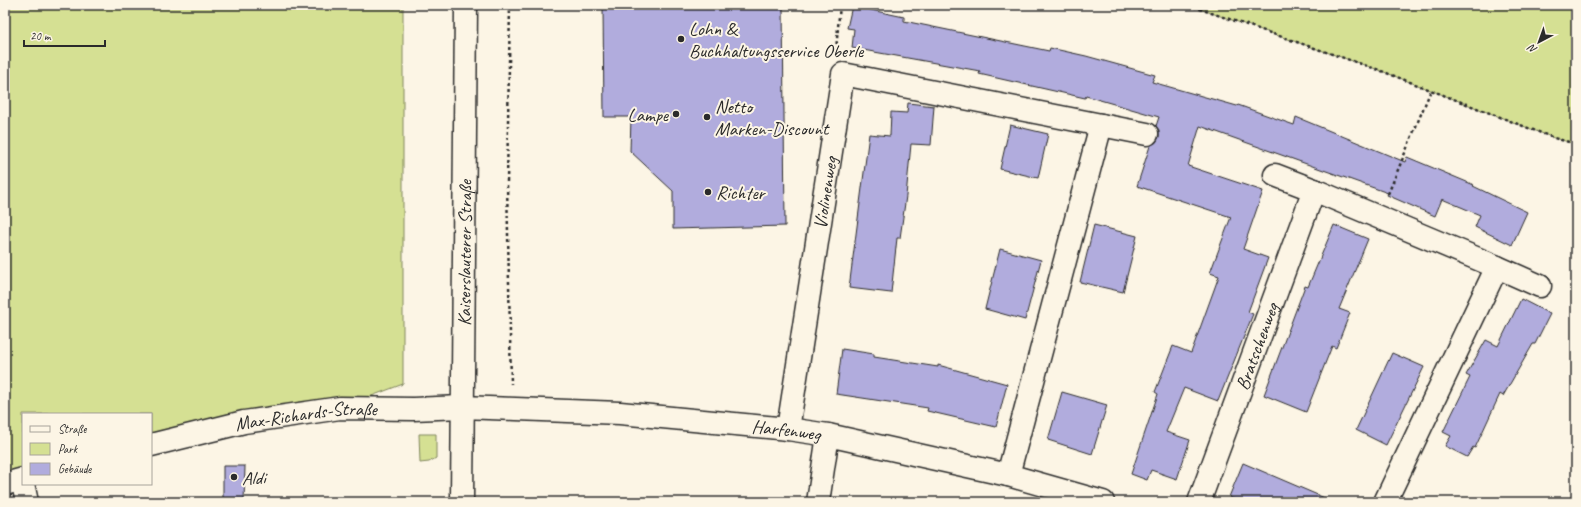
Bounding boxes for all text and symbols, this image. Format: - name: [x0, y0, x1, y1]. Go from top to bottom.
- place label: Lohn & Buchhaltungsservice Oberle: [689, 17, 865, 63]
- scale bar: [24, 22, 105, 48]
- north arrow: [1519, 22, 1559, 62]
- text: 20 m: [30, 28, 52, 44]
- marker: Lohn & Buchhaltungsservice Oberle: [676, 34, 686, 44]
- text: N: [1524, 41, 1540, 57]
- place label: Netto Marken-Discount: [715, 95, 830, 141]
- place label: Lampe: [628, 103, 670, 127]
- marker: Lampe: [671, 109, 681, 119]
- marker: Netto Marken-Discount: [702, 112, 712, 122]
- street label: Violinenweg: [808, 154, 843, 231]
- street label: Kaiserslauterer Straße: [452, 178, 478, 326]
- place label: Richter: [716, 181, 767, 205]
- marker: Richter: [703, 187, 713, 197]
- street label: Bratschenweg: [1230, 299, 1285, 393]
- street label: Max-Richards-Straße: [232, 396, 379, 437]
- legend: [22, 413, 152, 485]
- street label: Harfenweg: [751, 415, 823, 447]
- text: Straße: [58, 421, 87, 437]
- text: Park: [58, 441, 79, 457]
- text: Gebäude: [58, 461, 92, 477]
- place label: Aldi: [242, 466, 268, 490]
- marker: Aldi: [229, 472, 239, 482]

